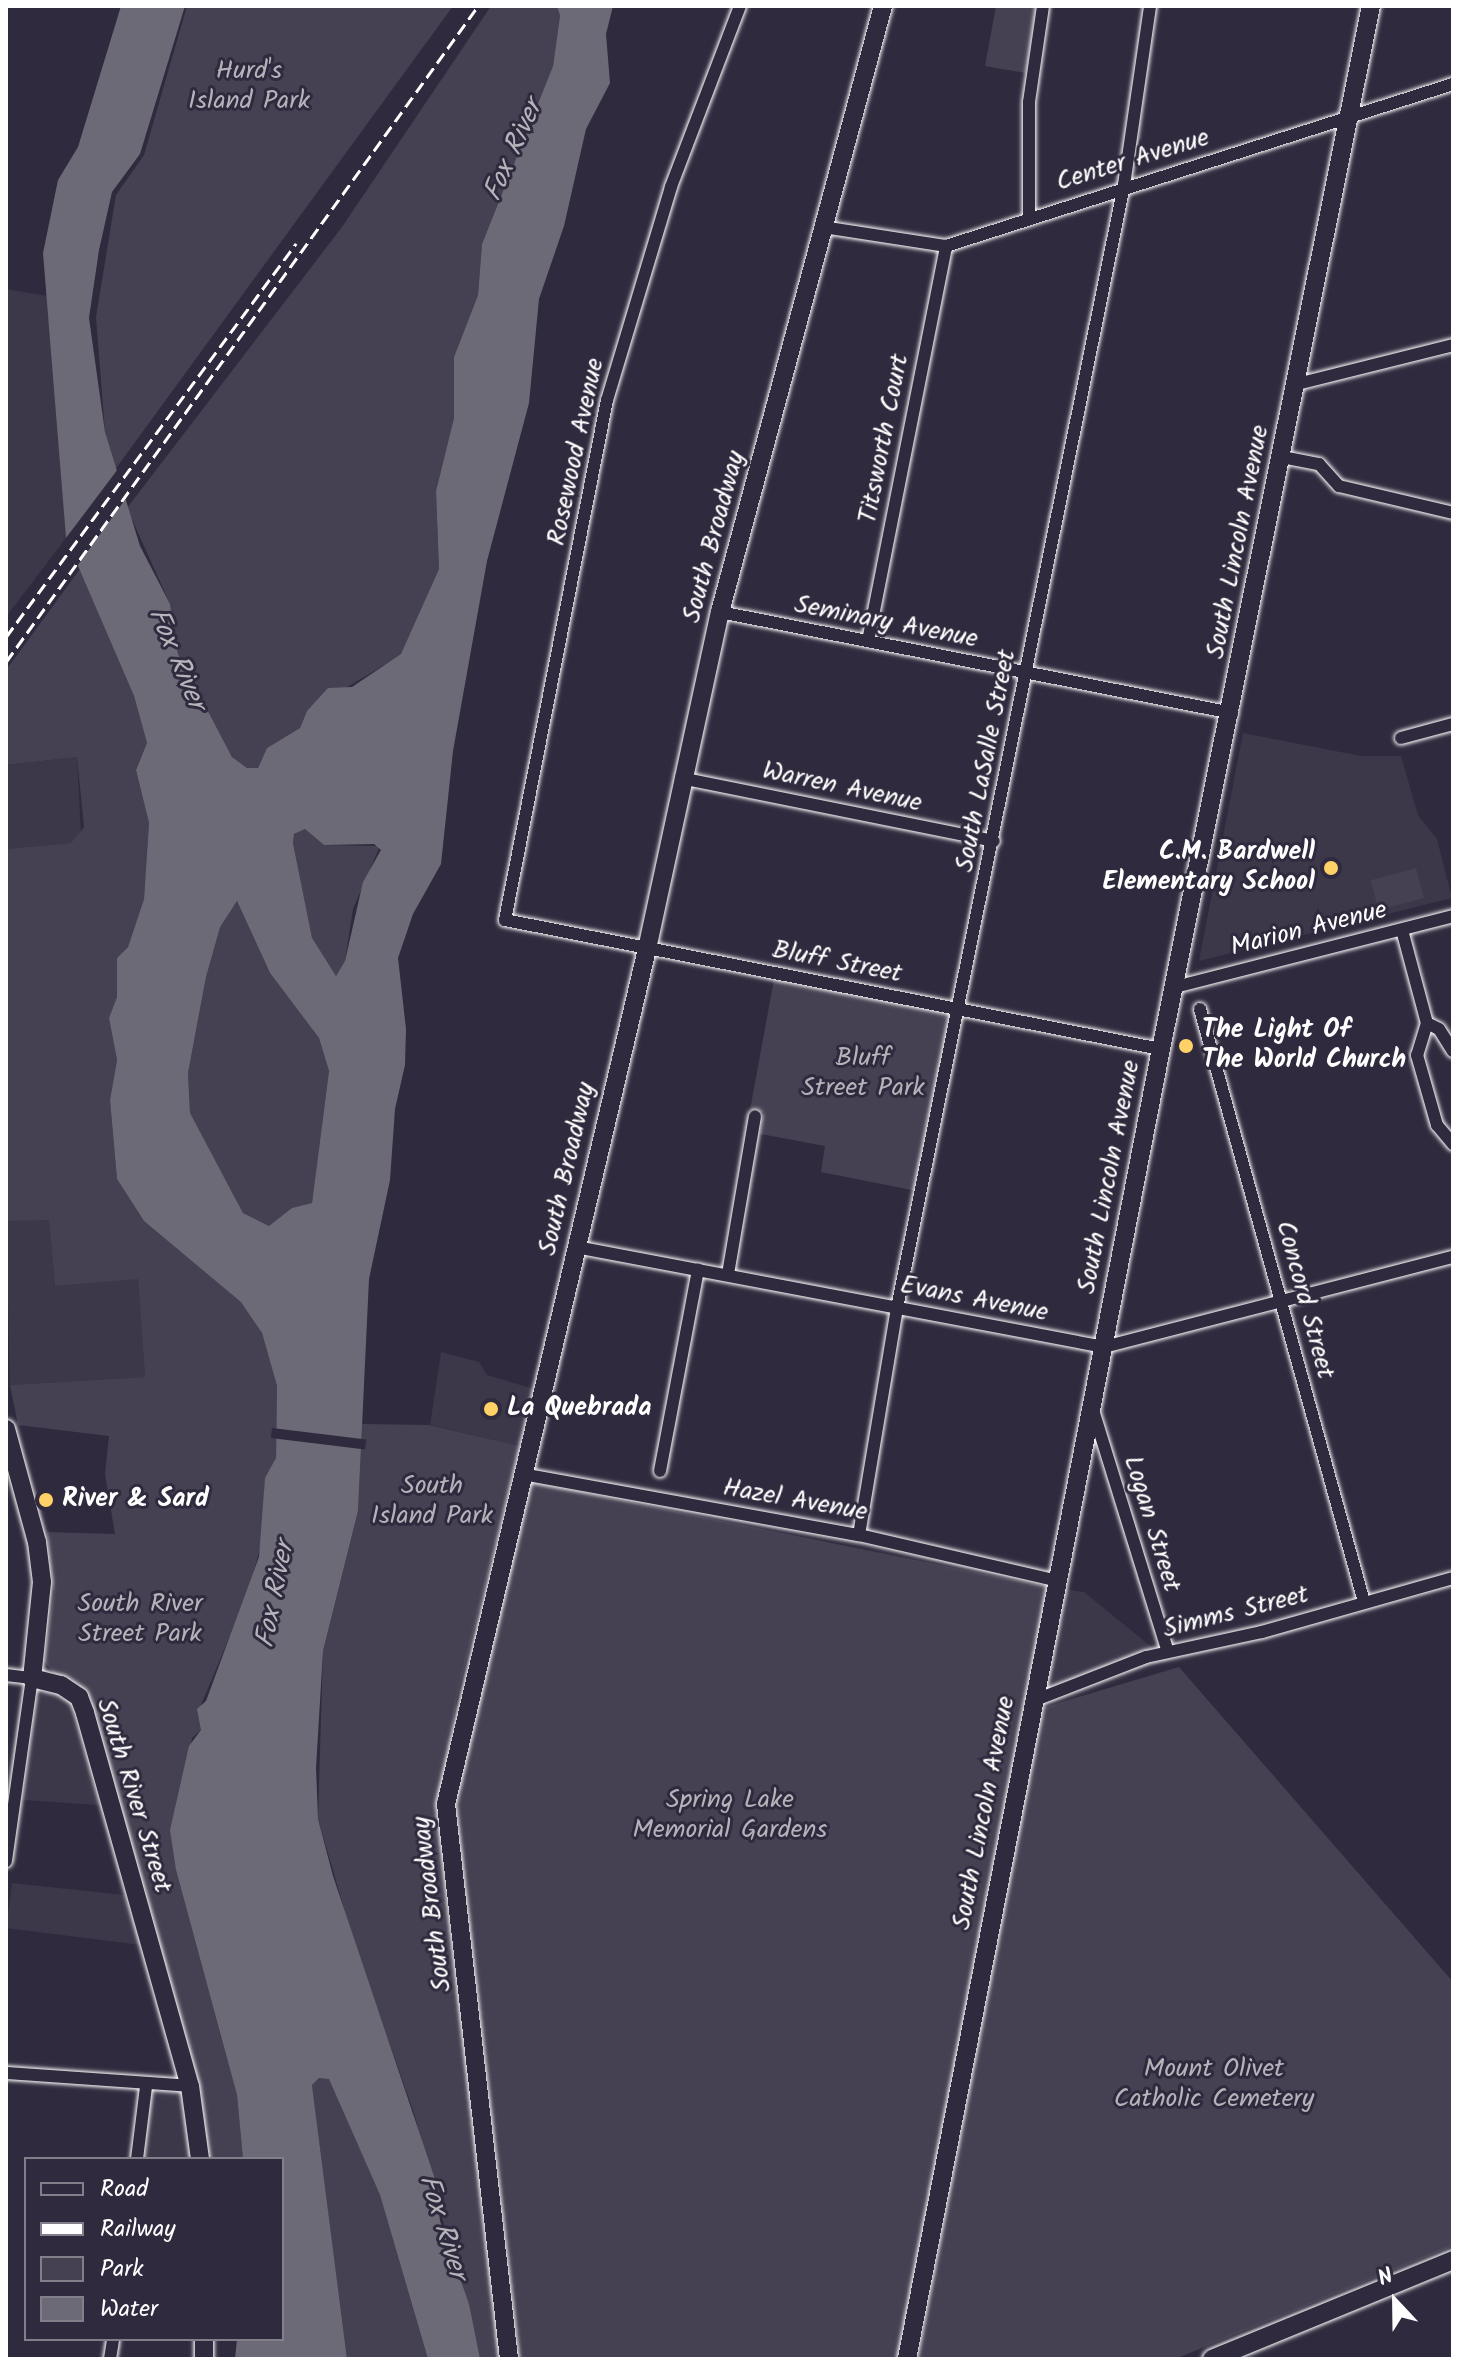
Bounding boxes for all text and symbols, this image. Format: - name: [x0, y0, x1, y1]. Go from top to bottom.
- park label: Hurd's Island Park: [188, 56, 310, 118]
- water label: Fox River: [477, 95, 551, 207]
- street label: Center Avenue: [1053, 123, 1213, 199]
- street label: Titsworth Court: [853, 352, 917, 526]
- street label: Rosewood Avenue: [542, 355, 612, 549]
- street label: South Lincoln Avenue: [1201, 423, 1277, 661]
- street label: South Broadway: [677, 448, 753, 626]
- street label: Seminary Avenue: [792, 590, 980, 656]
- water label: Fox River: [140, 603, 212, 715]
- street label: South LaSalle Street: [950, 647, 1024, 875]
- street label: Warren Avenue: [759, 756, 925, 820]
- place label: C.M. Bardwell Elementary School: [1102, 837, 1315, 898]
- marker: C.M. Bardwell Elementary School: [1322, 859, 1340, 877]
- street label: Marion Avenue: [1228, 895, 1390, 965]
- street label: Bluff Street: [770, 935, 904, 991]
- place label: The Light Of The World Church: [1202, 1015, 1406, 1076]
- marker: The Light Of The World Church: [1177, 1037, 1195, 1055]
- park label: Bluff Street Park: [801, 1043, 925, 1104]
- street label: South Lincoln Avenue: [1072, 1058, 1148, 1296]
- street label: South Broadway: [533, 1079, 603, 1259]
- street label: Concord Street: [1268, 1217, 1340, 1383]
- street label: Evans Avenue: [897, 1270, 1051, 1330]
- place label: La Quebrada: [507, 1393, 652, 1425]
- marker: La Quebrada: [482, 1400, 500, 1418]
- street label: Logan Street: [1116, 1452, 1186, 1596]
- park label: South Island Park: [371, 1471, 493, 1532]
- street label: Hazel Avenue: [720, 1473, 870, 1529]
- place label: River & Sard: [62, 1484, 209, 1516]
- marker: River & Sard: [37, 1491, 55, 1509]
- water label: Fox River: [249, 1539, 303, 1651]
- street label: Simms Street: [1160, 1580, 1312, 1646]
- park label: South River Street Park: [77, 1589, 203, 1650]
- street label: South Lincoln Avenue: [947, 1694, 1023, 1932]
- street label: South River Street: [89, 1695, 177, 1897]
- park label: Spring Lake Memorial Gardens: [633, 1785, 827, 1846]
- street label: South Broadway: [407, 1814, 459, 1994]
- park label: Mount Olivet Catholic Cemetery: [1114, 2054, 1314, 2116]
- legend: [24, 2157, 284, 2341]
- text: Road: [100, 2170, 148, 2209]
- water label: Fox River: [410, 2171, 474, 2283]
- text: Railway: [100, 2210, 176, 2249]
- text: Park: [100, 2250, 144, 2289]
- text: N: [1373, 2259, 1399, 2297]
- north arrow: [1355, 2261, 1435, 2341]
- text: Water: [100, 2290, 158, 2329]

